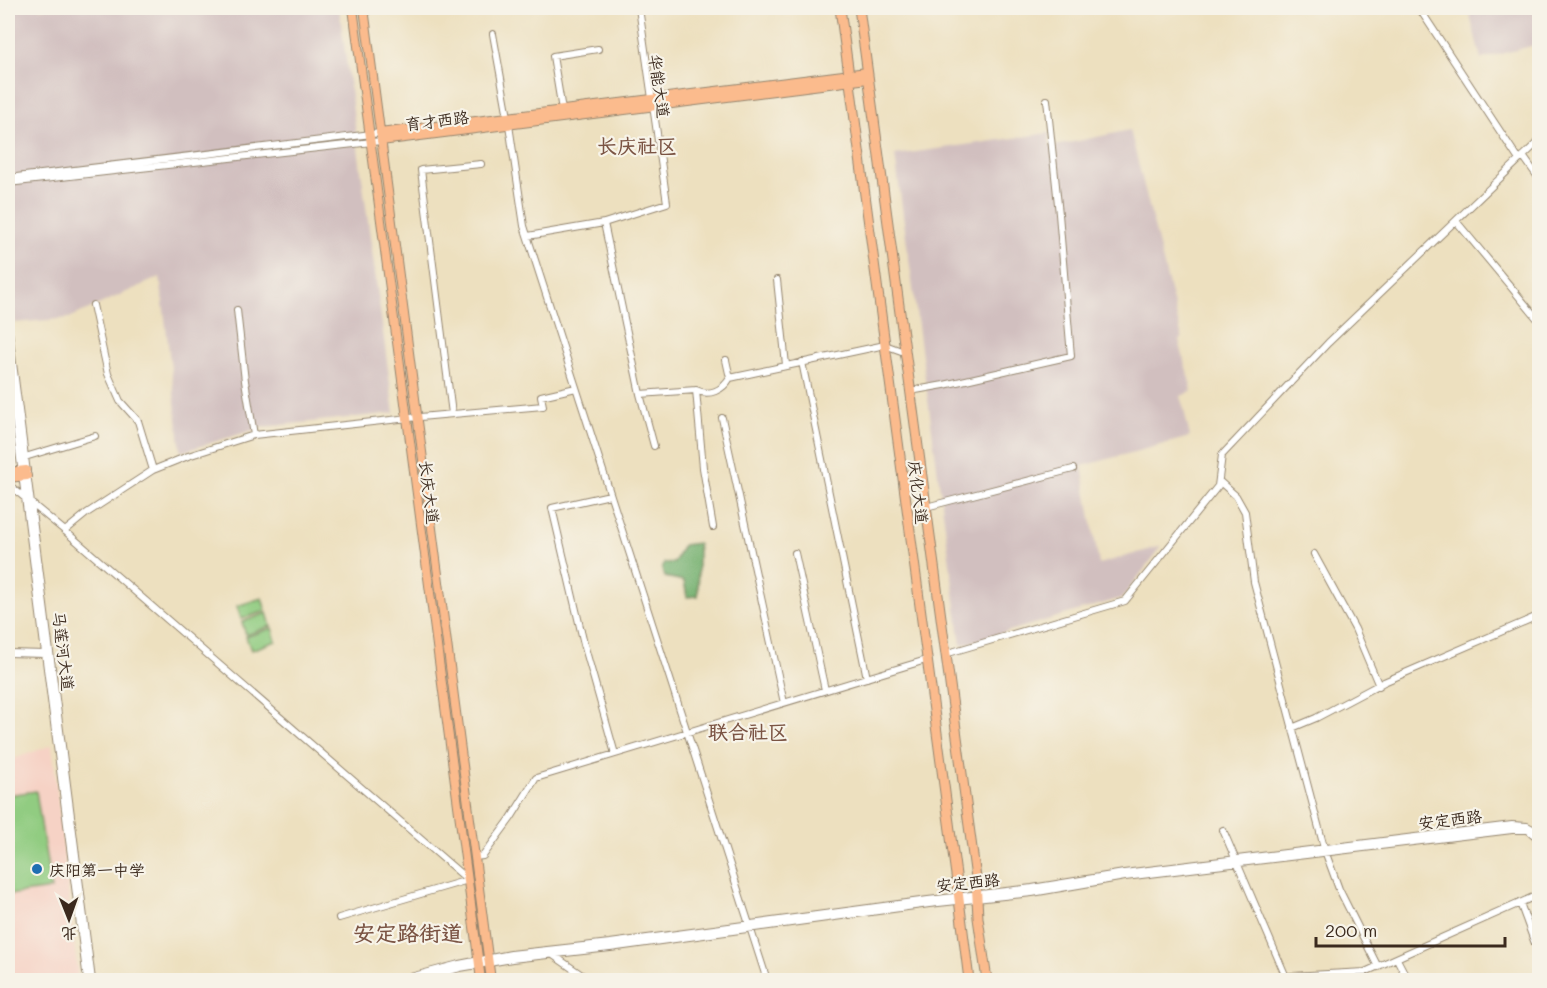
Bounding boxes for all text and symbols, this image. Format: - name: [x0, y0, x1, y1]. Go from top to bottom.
- street label: 华能大道: [645, 53, 675, 119]
- street label: 育才西路: [404, 106, 470, 134]
- district label: 长庆社区: [597, 132, 677, 158]
- street label: 长庆大道: [416, 459, 444, 525]
- street label: 庆化大道: [905, 459, 933, 525]
- street label: 马莲河大道: [49, 610, 79, 692]
- district label: 联合社区: [708, 718, 788, 744]
- street label: 安定西路: [1417, 805, 1483, 833]
- place label: 庆阳第一中学: [49, 859, 145, 880]
- marker: 庆阳第一中学: [30, 862, 44, 876]
- street label: 安定西路: [935, 868, 1001, 896]
- north arrow: [39, 889, 99, 949]
- scale bar: [1316, 910, 1505, 948]
- district label: 安定路街道: [353, 918, 463, 947]
- text: 200 m: [1325, 918, 1377, 942]
- text: 北: [61, 924, 77, 945]

